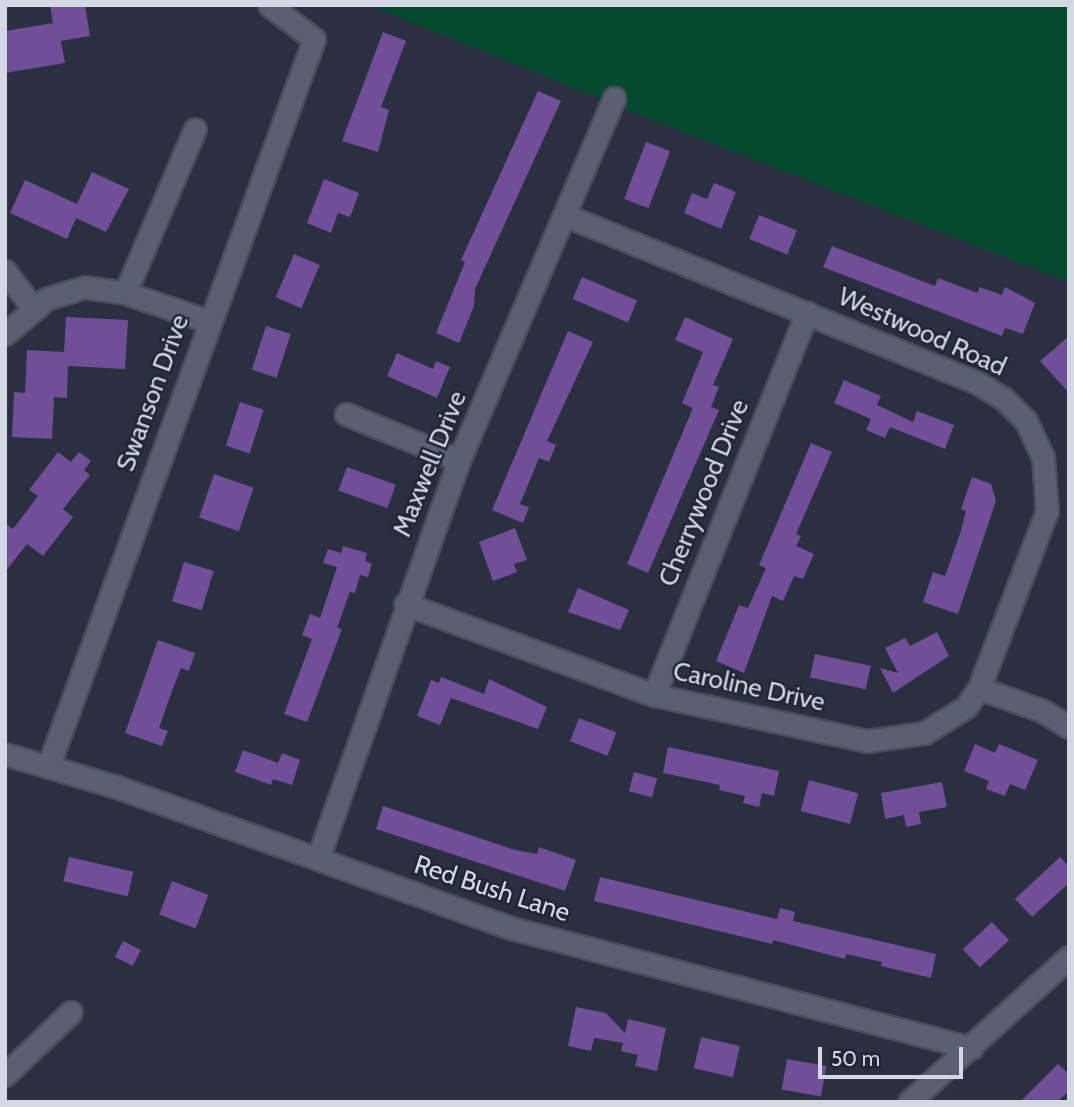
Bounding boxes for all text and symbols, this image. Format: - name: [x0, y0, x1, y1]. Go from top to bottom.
- street label: Westwood Road: [833, 281, 1011, 383]
- street label: Swanson Drive: [110, 310, 196, 476]
- street label: Maxwell Drive: [387, 387, 473, 541]
- street label: Cherrywood Drive: [652, 395, 756, 591]
- street label: Caroline Drive: [670, 656, 828, 718]
- street label: Red Bush Lane: [410, 849, 574, 929]
- scale bar: [822, 1034, 967, 1078]
- text: 50 m: [831, 1046, 880, 1071]

